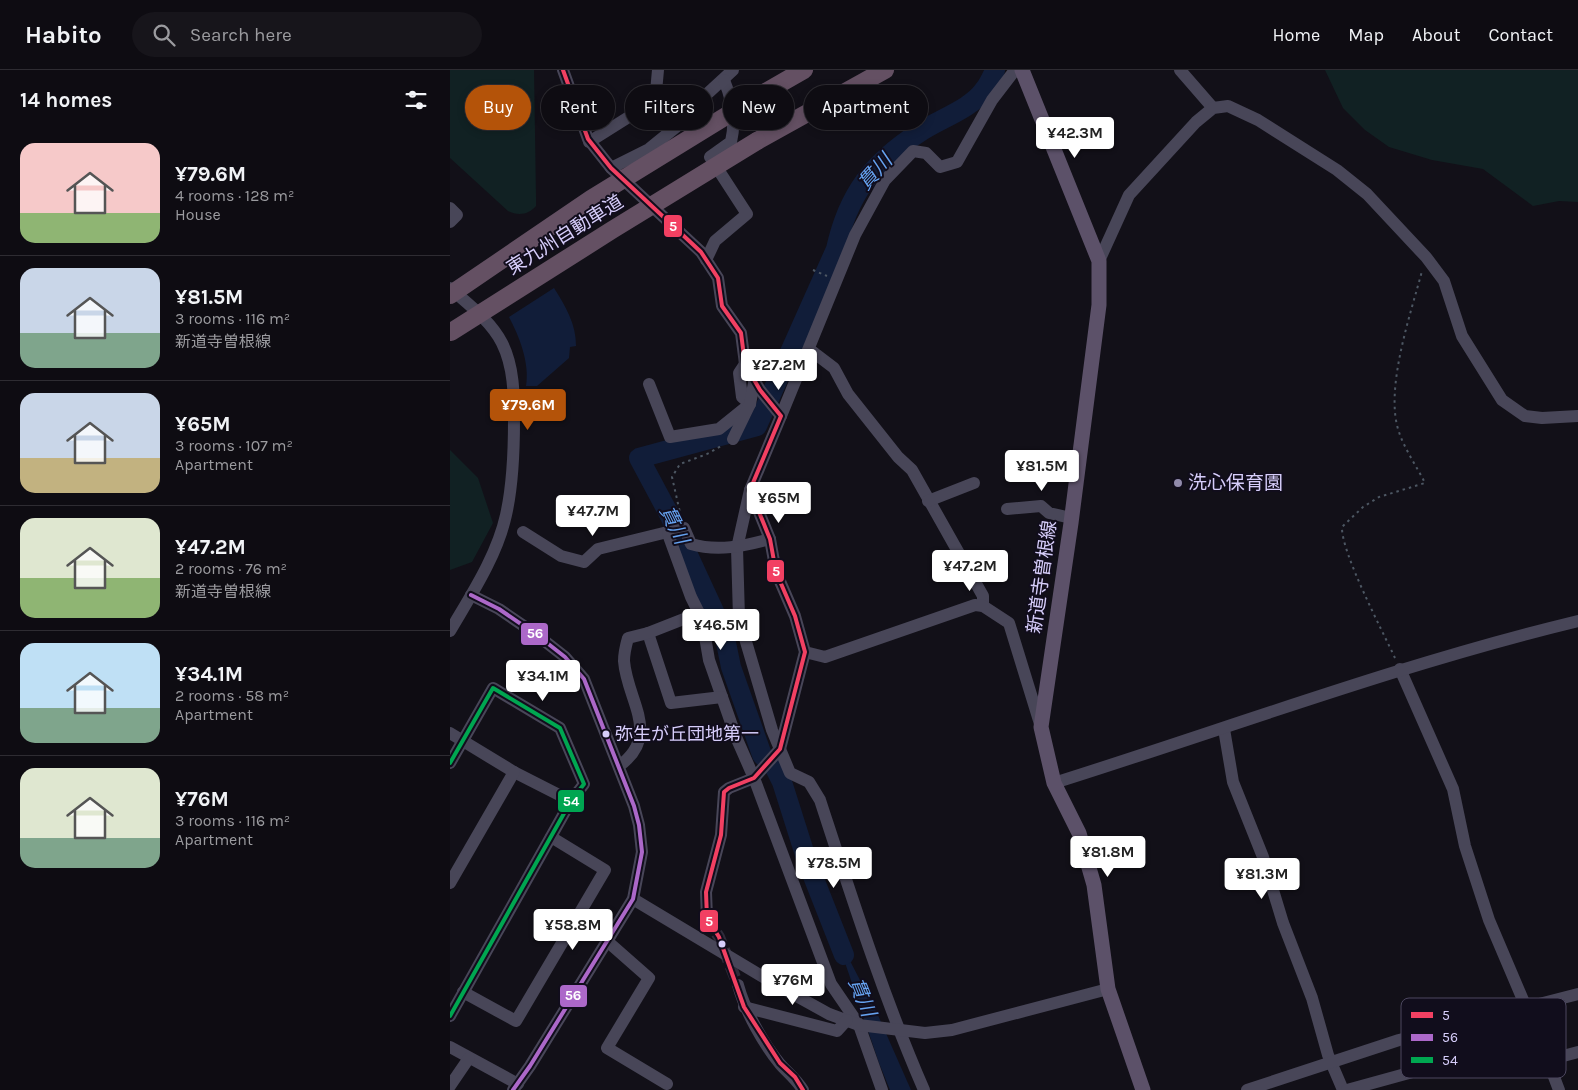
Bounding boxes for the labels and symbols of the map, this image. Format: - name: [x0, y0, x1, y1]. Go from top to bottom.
- pin: ¥42.3M: [1034, 116, 1116, 159]
- water label: 貫川: [853, 148, 898, 195]
- street label: 東九州自動車道: [503, 190, 627, 280]
- line badge: 5: [663, 214, 683, 238]
- text: 5: [669, 218, 677, 235]
- pin: ¥27.2M: [738, 348, 820, 391]
- pin: ¥79.6M: [487, 388, 569, 431]
- pin: ¥81.5M: [1001, 450, 1083, 492]
- place label: 洗心保育園: [1188, 472, 1283, 494]
- marker: 洗心保育園: [1172, 477, 1184, 489]
- pin: ¥65M: [749, 482, 809, 524]
- pin: ¥47.7M: [552, 494, 634, 537]
- water label: 貫川: [655, 502, 694, 550]
- street label: 新道寺曽根線: [1023, 519, 1061, 635]
- pin: ¥47.2M: [929, 550, 1011, 592]
- line badge: 5: [766, 559, 785, 583]
- text: 5: [772, 563, 780, 580]
- pin: ¥46.5M: [680, 608, 762, 651]
- line badge: 56: [520, 622, 549, 646]
- text: 56: [527, 625, 543, 642]
- pin: ¥34.1M: [502, 660, 584, 702]
- place label: 弥生が丘団地第一: [615, 723, 759, 745]
- marker: 弥生が丘団地第一: [601, 729, 611, 739]
- line badge: 54: [557, 789, 585, 813]
- text: 54: [563, 793, 580, 810]
- pin: ¥81.8M: [1067, 836, 1149, 878]
- pin: ¥78.5M: [793, 846, 875, 889]
- pin: ¥81.3M: [1221, 858, 1303, 900]
- pin: ¥58.8M: [532, 908, 614, 951]
- line badge: 5: [699, 909, 719, 933]
- text: 5: [705, 913, 713, 930]
- unlabelled marker: [717, 939, 727, 949]
- pin: ¥76M: [763, 964, 823, 1006]
- water label: 貫川: [844, 974, 881, 1022]
- line badge: 56: [559, 984, 588, 1008]
- text: 56: [565, 987, 581, 1004]
- legend: [1401, 998, 1566, 1078]
- text: 5: [1442, 1007, 1450, 1024]
- text: 56: [1442, 1029, 1458, 1046]
- text: 54: [1442, 1052, 1458, 1069]

